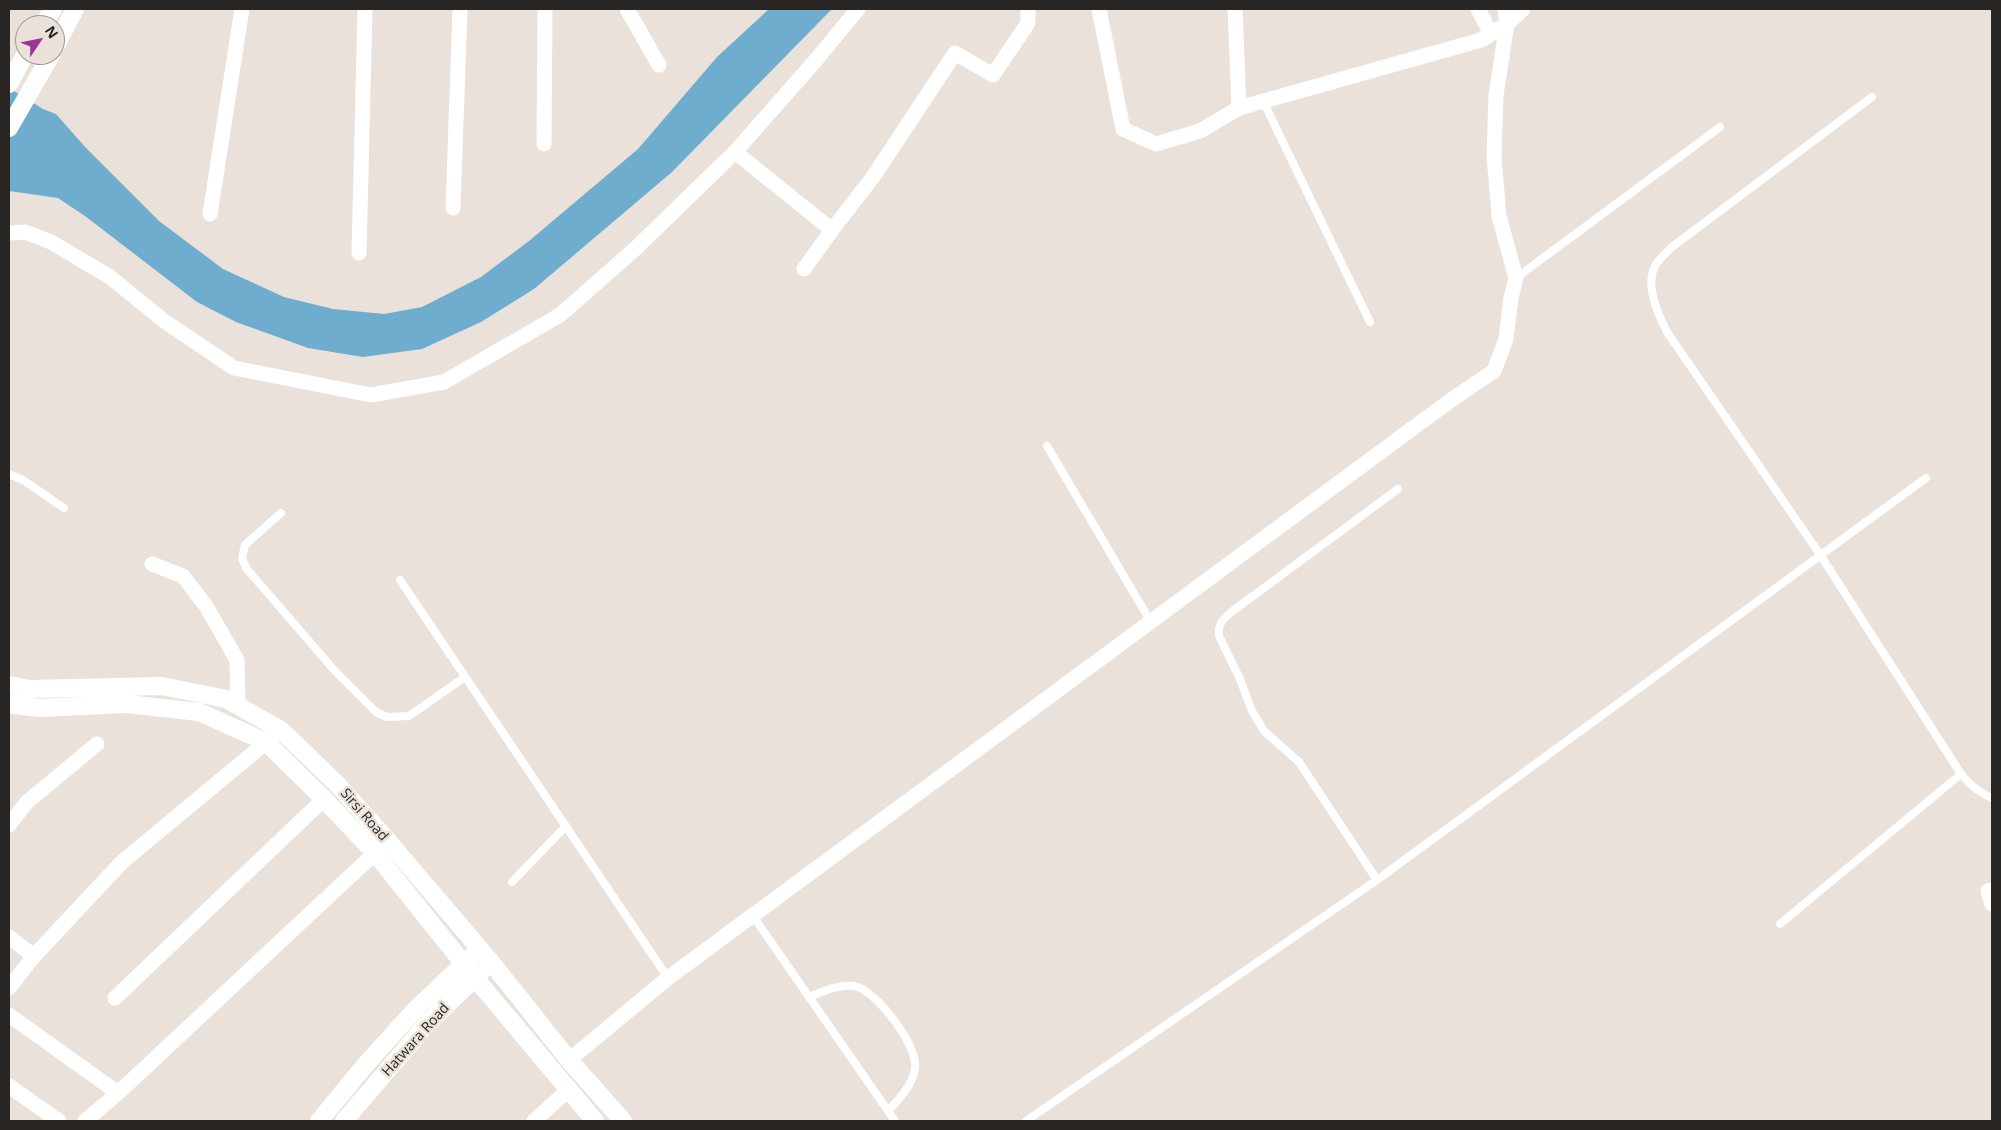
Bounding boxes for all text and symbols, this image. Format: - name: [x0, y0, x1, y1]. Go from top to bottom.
- north arrow: [15, 15, 65, 65]
- text: N: [41, 22, 63, 42]
- street label: Sirsi Road: [337, 785, 391, 845]
- street label: Hatwara Road: [379, 1000, 453, 1080]

